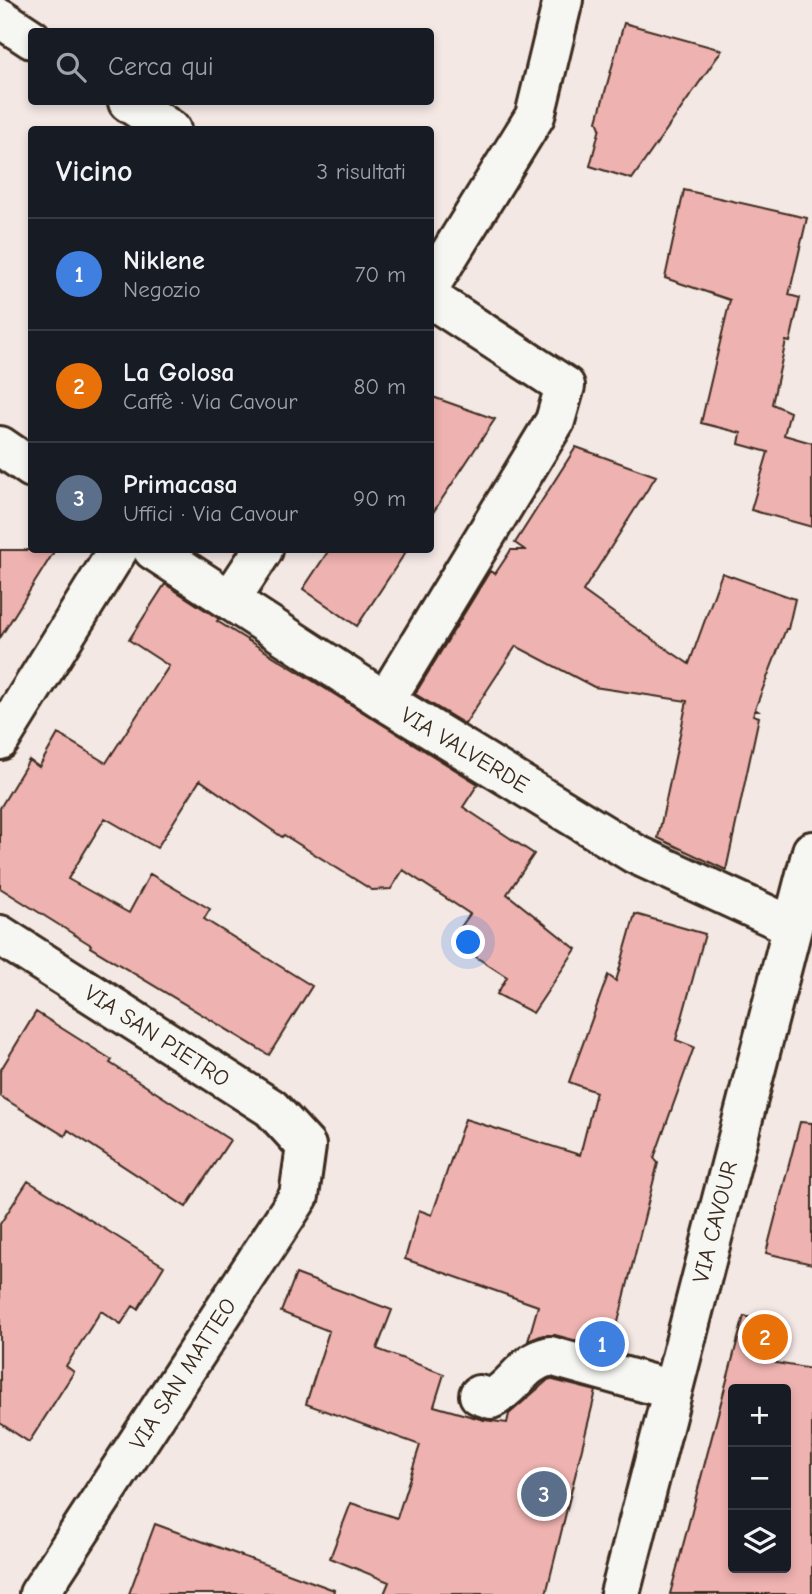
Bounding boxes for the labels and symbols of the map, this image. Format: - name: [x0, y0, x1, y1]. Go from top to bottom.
- street label: VIA VALVERDE: [396, 701, 534, 799]
- your location: [451, 925, 485, 959]
- street label: VIA SAN PIETRO: [79, 979, 235, 1093]
- street label: VIA CAVOUR: [687, 1158, 743, 1286]
- street label: VIA SAN MATTEO: [124, 1293, 242, 1455]
- pin: 2: [742, 1311, 788, 1363]
- pin: 1: [579, 1318, 625, 1370]
- pin: 3: [521, 1468, 567, 1520]

